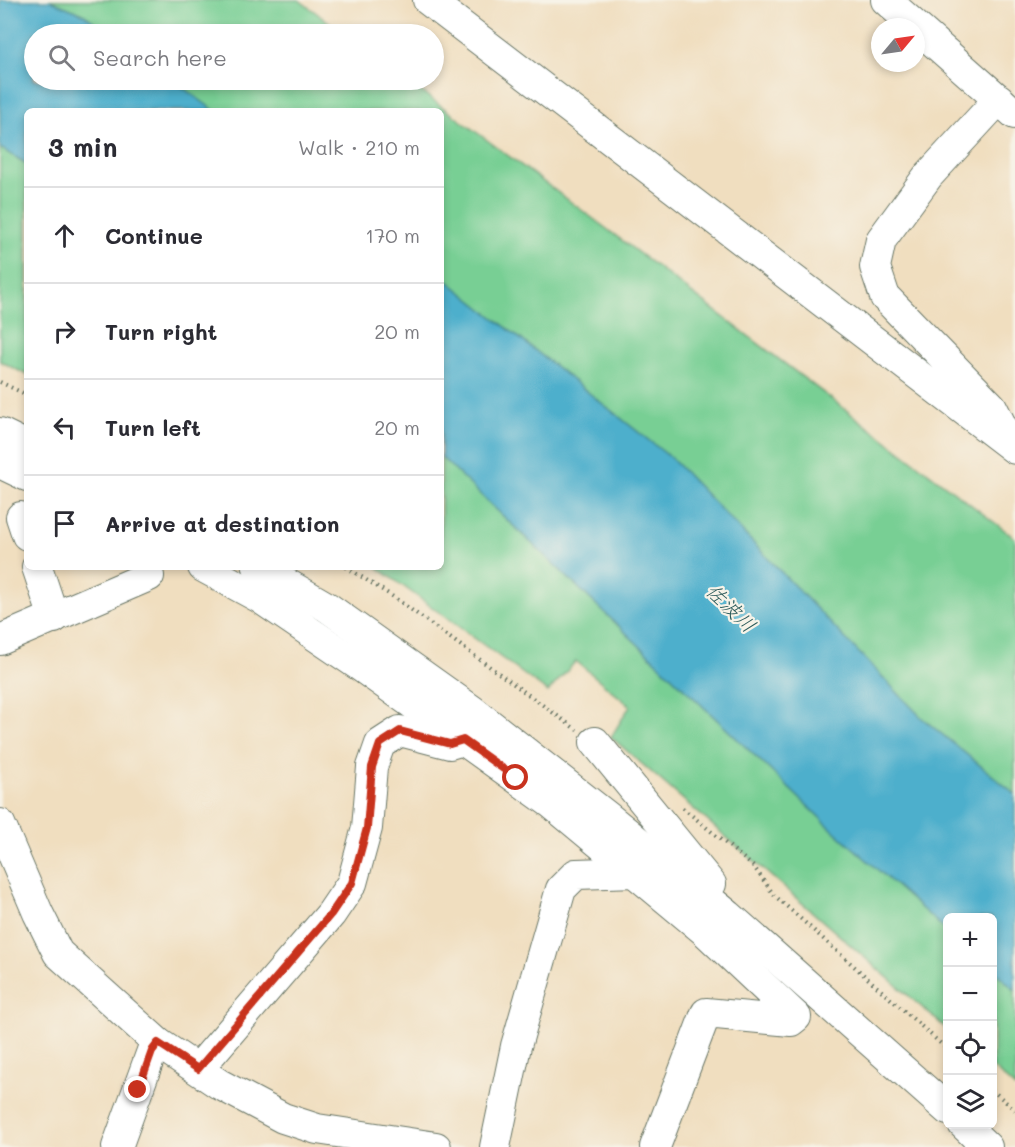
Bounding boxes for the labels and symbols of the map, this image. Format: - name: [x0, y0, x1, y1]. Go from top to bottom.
- north arrow: [871, 18, 925, 72]
- water label: 佐波川: [701, 577, 762, 637]
- route start: [502, 764, 528, 790]
- route end: [124, 1076, 150, 1102]

